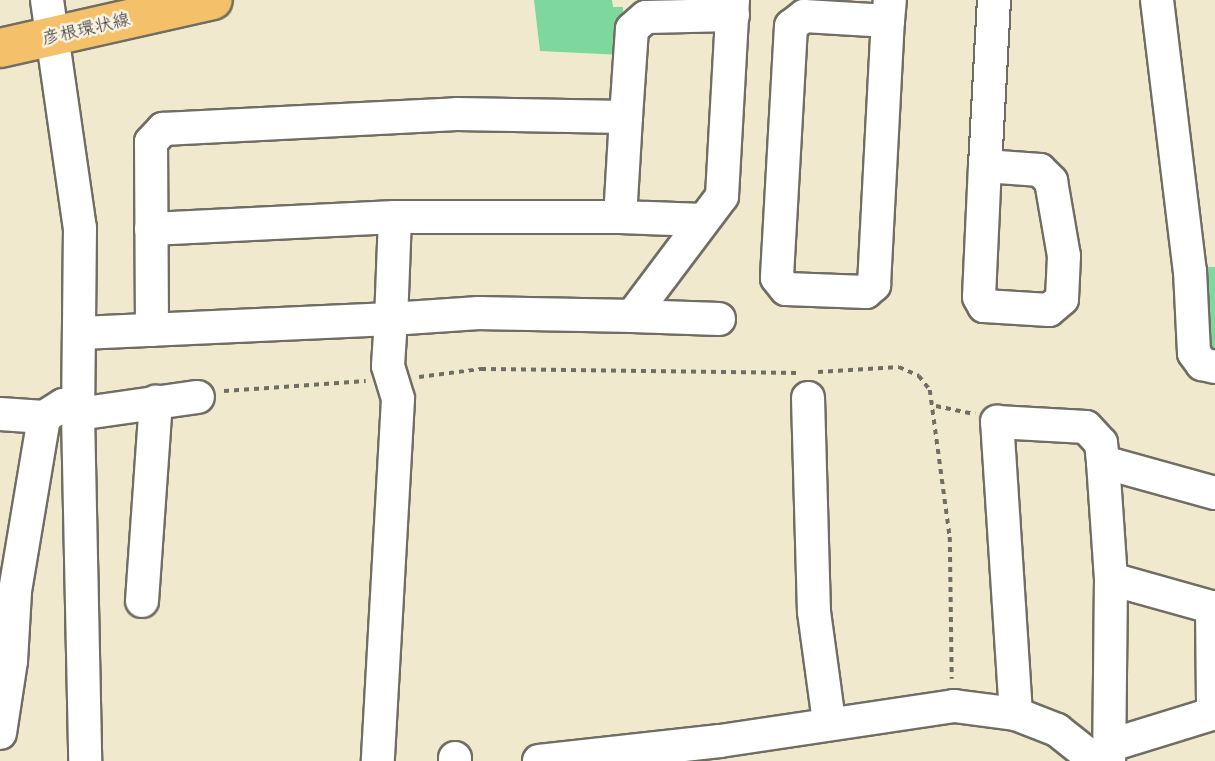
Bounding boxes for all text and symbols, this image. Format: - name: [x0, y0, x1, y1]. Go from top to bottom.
- street label: 彦根環状線: [40, 8, 132, 50]

